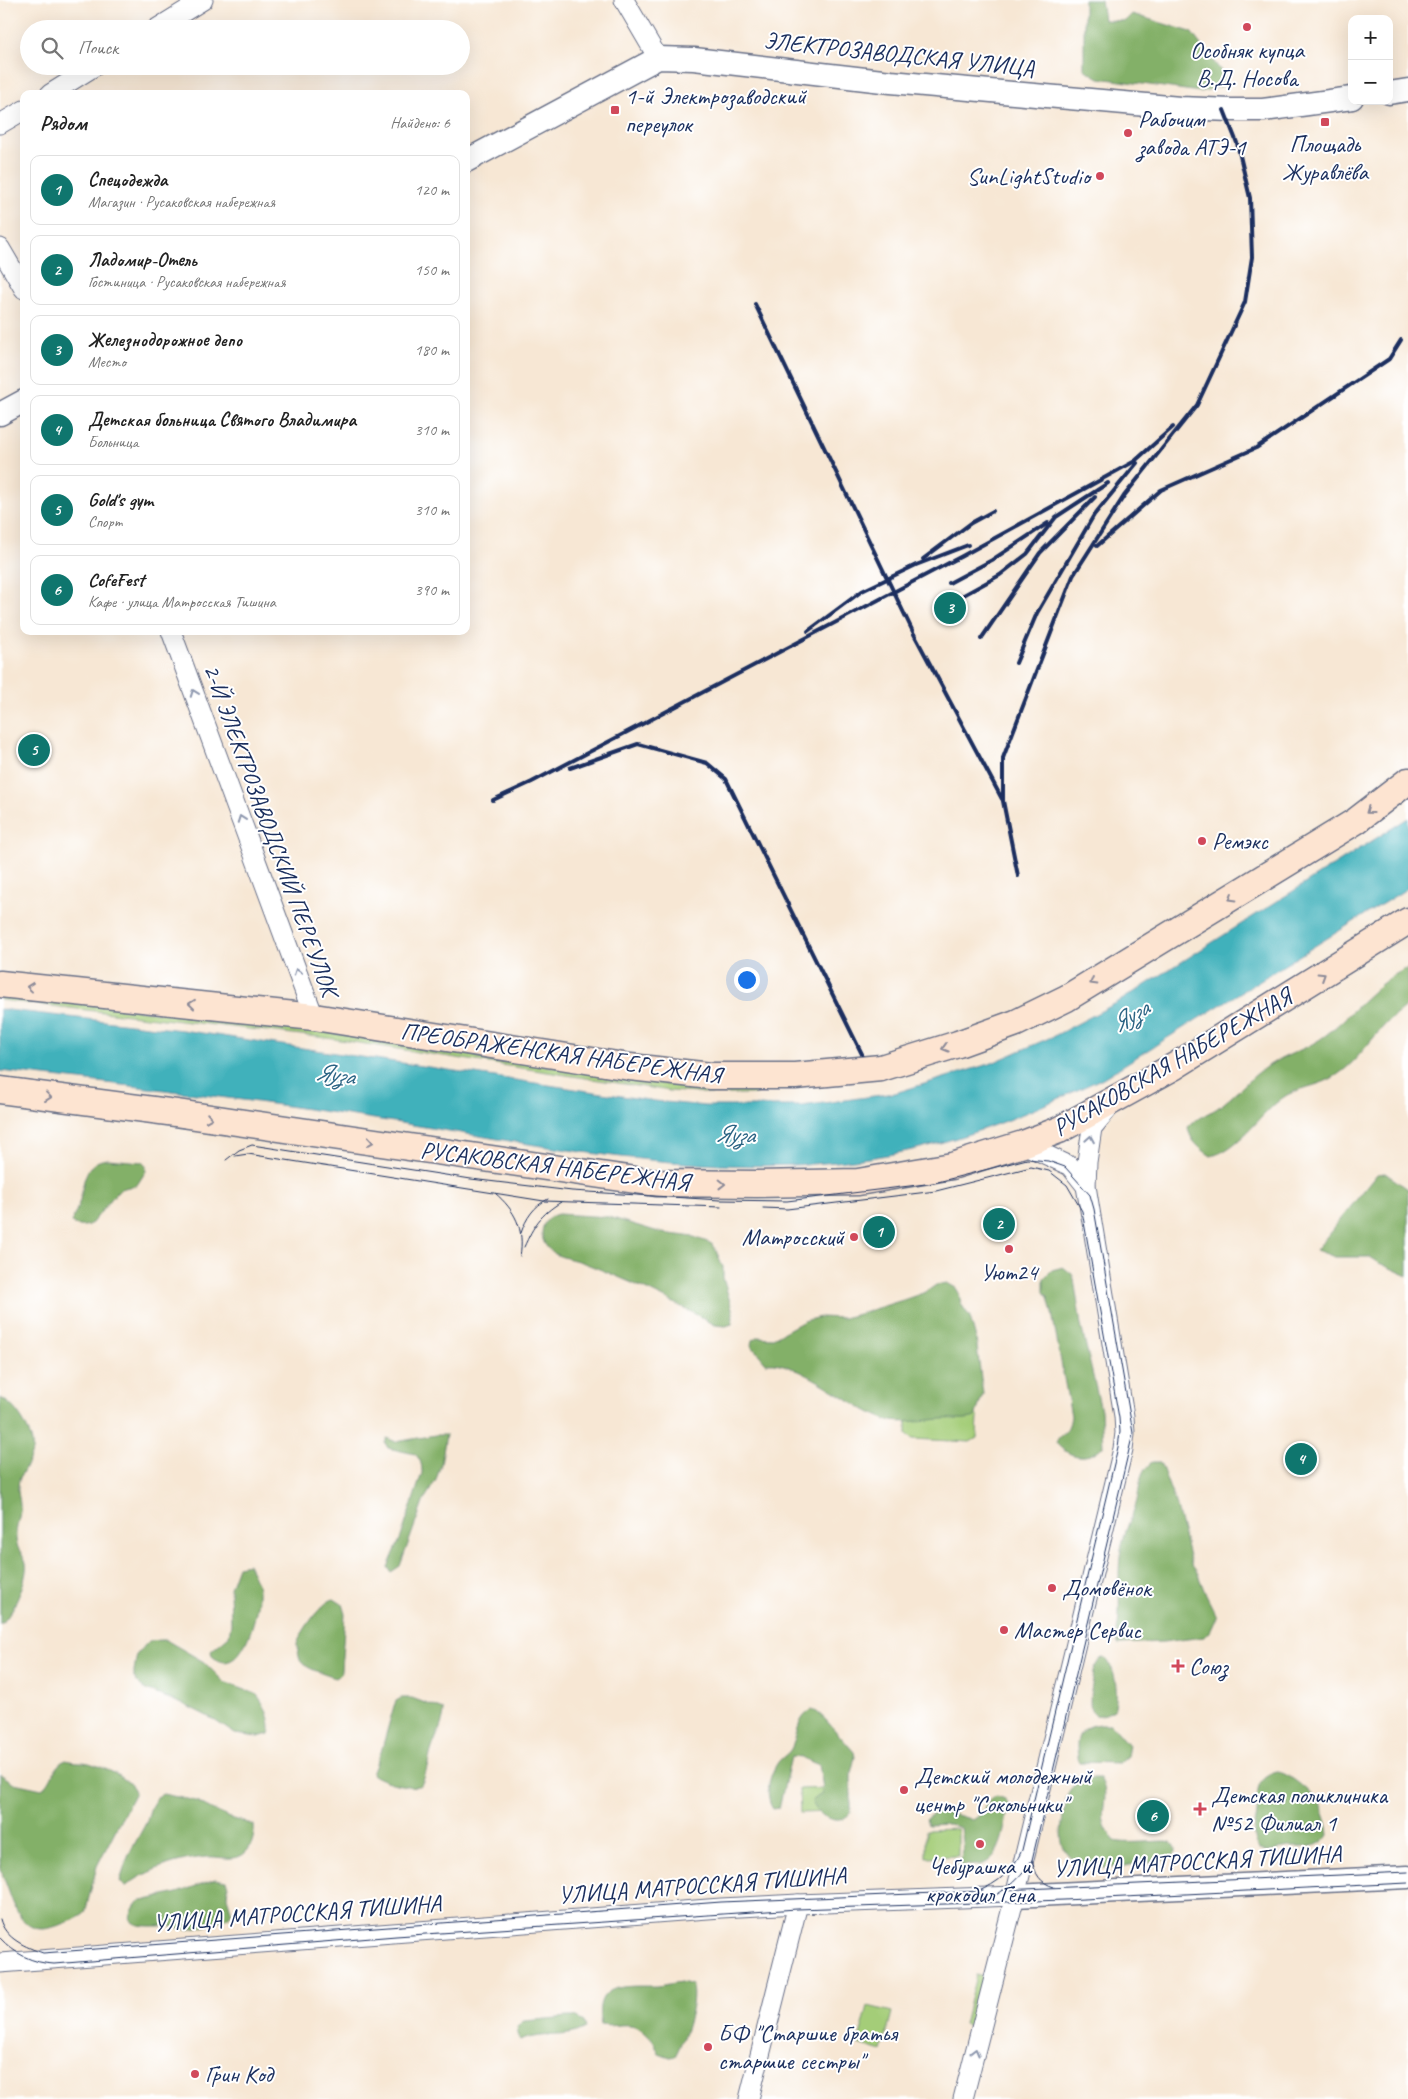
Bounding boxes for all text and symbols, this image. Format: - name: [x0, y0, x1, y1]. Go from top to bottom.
- map controls: [1348, 15, 1393, 105]
- button: +: [1348, 15, 1393, 60]
- search box: [20, 20, 470, 75]
- marker: Особняк купца В.Д. Носова: [1241, 21, 1253, 33]
- street label: ЭЛЕКТРОЗАВОДСКАЯ УЛИЦА: [762, 25, 1037, 83]
- icon: search: [38, 34, 66, 62]
- place label: Особняк купца В.Д. Носова: [1190, 35, 1305, 93]
- text: Поиск: [78, 36, 118, 60]
- button: −: [1348, 60, 1393, 105]
- place label: 1-й Электрозаводский переулок: [625, 81, 808, 139]
- marker: 1-й Электрозаводский переулок: [609, 104, 621, 116]
- place label: Рабочим завода АТЭ-1: [1135, 104, 1247, 163]
- text: Рядом: [40, 110, 87, 136]
- text: Найдено: 6: [390, 113, 450, 133]
- marker: Площадь Журавлёва: [1319, 116, 1331, 128]
- marker: Рабочим завода АТЭ-1: [1122, 127, 1134, 139]
- place label: Площадь Журавлёва: [1282, 129, 1370, 187]
- place label: SunLightStudio: [967, 161, 1093, 191]
- text: Спецодежда: [88, 168, 167, 192]
- marker: SunLightStudio: [1094, 170, 1106, 182]
- text: 1: [53, 180, 61, 200]
- text: 120 m: [415, 180, 449, 200]
- text: Магазин · Русаковская набережная: [88, 192, 275, 212]
- text: Ладомир-Отель: [88, 248, 197, 272]
- text: 2: [53, 260, 61, 280]
- text: 150 m: [415, 260, 449, 280]
- text: Гостиница · Русаковская набережная: [88, 272, 286, 292]
- text: Железнодорожное депо: [88, 328, 242, 352]
- text: 3: [53, 340, 61, 360]
- text: 180 m: [415, 340, 449, 360]
- text: Место: [88, 352, 126, 372]
- text: Детская больница Святого Владимира: [88, 408, 356, 432]
- text: 4: [53, 420, 61, 440]
- text: 310 m: [415, 420, 449, 440]
- text: Больница: [88, 432, 138, 452]
- text: Gold's gym: [88, 488, 153, 512]
- text: 5: [54, 500, 60, 520]
- text: 310 m: [415, 500, 449, 520]
- text: Спорт: [88, 512, 123, 532]
- text: CofeFest: [88, 568, 144, 592]
- text: 6: [53, 580, 61, 600]
- text: 390 m: [415, 580, 449, 600]
- pin: 3: [934, 589, 966, 627]
- text: Кафе · улица Матросская Тишина: [88, 592, 276, 612]
- street label: 2-Й ЭЛЕКТРОЗАВОДСКИЙ ПЕРЕУЛОК: [197, 660, 347, 1005]
- one-way arrow: [190, 689, 200, 698]
- pin: 5: [18, 731, 50, 769]
- one-way arrow: [1366, 805, 1375, 814]
- one-way arrow: [237, 816, 247, 824]
- place label: Ремэкс: [1212, 826, 1269, 856]
- marker: Ремэкс: [1196, 835, 1208, 847]
- one-way arrow: [1229, 891, 1238, 901]
- your location: [734, 967, 760, 993]
- one-way arrow: [293, 968, 303, 976]
- one-way arrow: [1316, 972, 1325, 982]
- one-way arrow: [1090, 975, 1099, 985]
- street label: РУСАКОВСКАЯ НАБЕРЕЖНАЯ: [1047, 979, 1300, 1143]
- one-way arrow: [26, 982, 34, 993]
- water label: Яуза: [1105, 991, 1157, 1040]
- one-way arrow: [188, 999, 196, 1010]
- street label: ПРЕОБРАЖЕНСКАЯ НАБЕРЕЖНАЯ: [399, 1016, 727, 1091]
- one-way arrow: [942, 1043, 950, 1053]
- water label: Яуза: [313, 1055, 359, 1093]
- one-way arrow: [45, 1091, 53, 1102]
- one-way arrow: [205, 1113, 214, 1123]
- water label: Яуза: [715, 1117, 757, 1151]
- street label: РУСАКОВСКАЯ НАБЕРЕЖНАЯ: [419, 1135, 695, 1198]
- one-way arrow: [1085, 1135, 1095, 1143]
- one-way arrow: [366, 1137, 374, 1147]
- one-way arrow: [719, 1179, 727, 1189]
- pin: 2: [983, 1205, 1015, 1243]
- pin: 1: [863, 1213, 895, 1251]
- place label: Матросский: [742, 1222, 846, 1252]
- marker: Матросский: [848, 1231, 860, 1243]
- marker: Уют24: [1003, 1243, 1015, 1255]
- place label: Уют24: [980, 1257, 1040, 1287]
- pin: 4: [1285, 1440, 1317, 1478]
- place label: Домовёнок: [1062, 1573, 1153, 1603]
- marker: Домовёнок: [1046, 1582, 1058, 1594]
- place label: Мастер Сервис: [1014, 1615, 1142, 1645]
- marker: Мастер Сервис: [998, 1624, 1010, 1636]
- place label: Союз: [1189, 1651, 1230, 1682]
- marker: Союз: [1171, 1659, 1185, 1673]
- place label: Детский молодежный центр "Сокольники": [914, 1761, 1094, 1819]
- place label: Детская поликлиника №52 Филиал 1: [1211, 1780, 1388, 1838]
- marker: Детский молодежный центр "Сокольники": [898, 1784, 910, 1796]
- pin: 6: [1137, 1797, 1169, 1835]
- marker: Детская поликлиника №52 Филиал 1: [1193, 1802, 1207, 1816]
- marker: Чебурашка и крокодил Гена: [974, 1838, 986, 1850]
- street label: УЛИЦА МАТРОССКАЯ ТИШИНА: [1052, 1838, 1343, 1884]
- place label: Чебурашка и крокодил Гена: [925, 1851, 1036, 1909]
- street label: УЛИЦА МАТРОССКАЯ ТИШИНА: [557, 1860, 848, 1910]
- street label: УЛИЦА МАТРОССКАЯ ТИШИНА: [152, 1888, 443, 1938]
- place label: БФ "Старшие братья старшие сестры": [718, 2018, 898, 2076]
- marker: БФ "Старшие братья старшие сестры": [702, 2041, 714, 2053]
- one-way arrow: [969, 2047, 980, 2056]
- place label: Грин Код: [205, 2059, 276, 2089]
- marker: Грин Код: [189, 2068, 201, 2080]

